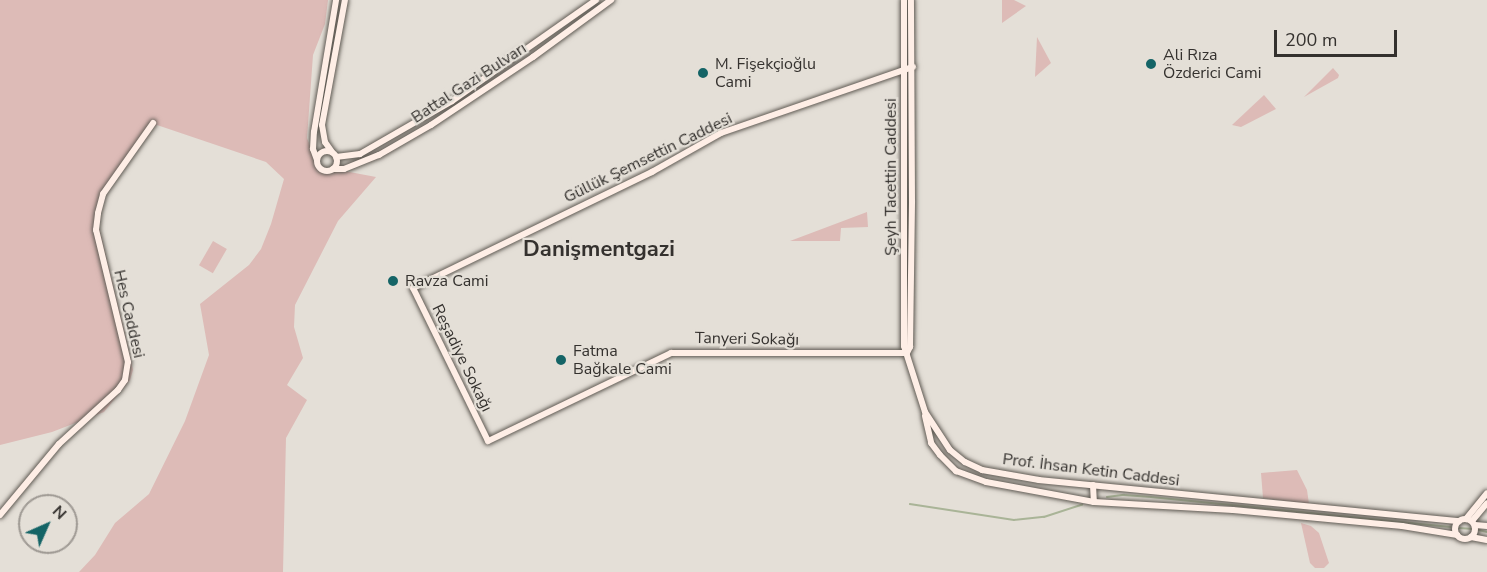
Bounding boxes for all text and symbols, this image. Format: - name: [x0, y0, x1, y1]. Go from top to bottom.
- scale bar: [1277, 18, 1400, 56]
- text: 200 m: [1285, 28, 1337, 52]
- street label: Battal Gazi Bulvarı: [408, 39, 530, 127]
- place label: Ali Rıza Özderici Cami: [1163, 45, 1261, 83]
- place label: M. Fişekçioğlu Cami: [715, 54, 816, 92]
- marker: Ali Rıza Özderici Cami: [1144, 57, 1158, 71]
- marker: M. Fişekçioğlu Cami: [696, 66, 710, 80]
- street label: Şeyh Tacettin Caddesi: [881, 98, 901, 256]
- street label: Güllük Şemsettin Caddesi: [561, 109, 735, 207]
- district label: Danişmentgazi: [523, 237, 675, 263]
- street label: Hes Caddesi: [110, 268, 148, 360]
- place label: Ravza Cami: [405, 271, 489, 291]
- marker: Ravza Cami: [386, 274, 400, 288]
- street label: Reşadiye Sokağı: [428, 301, 496, 415]
- street label: Tanyeri Sokağı: [695, 328, 799, 350]
- place label: Fatma Bağkale Cami: [573, 341, 672, 379]
- marker: Fatma Bağkale Cami: [554, 353, 568, 367]
- street label: Prof. İhsan Ketin Caddesi: [1001, 450, 1181, 490]
- north arrow: [18, 494, 78, 554]
- text: N: [47, 501, 71, 525]

